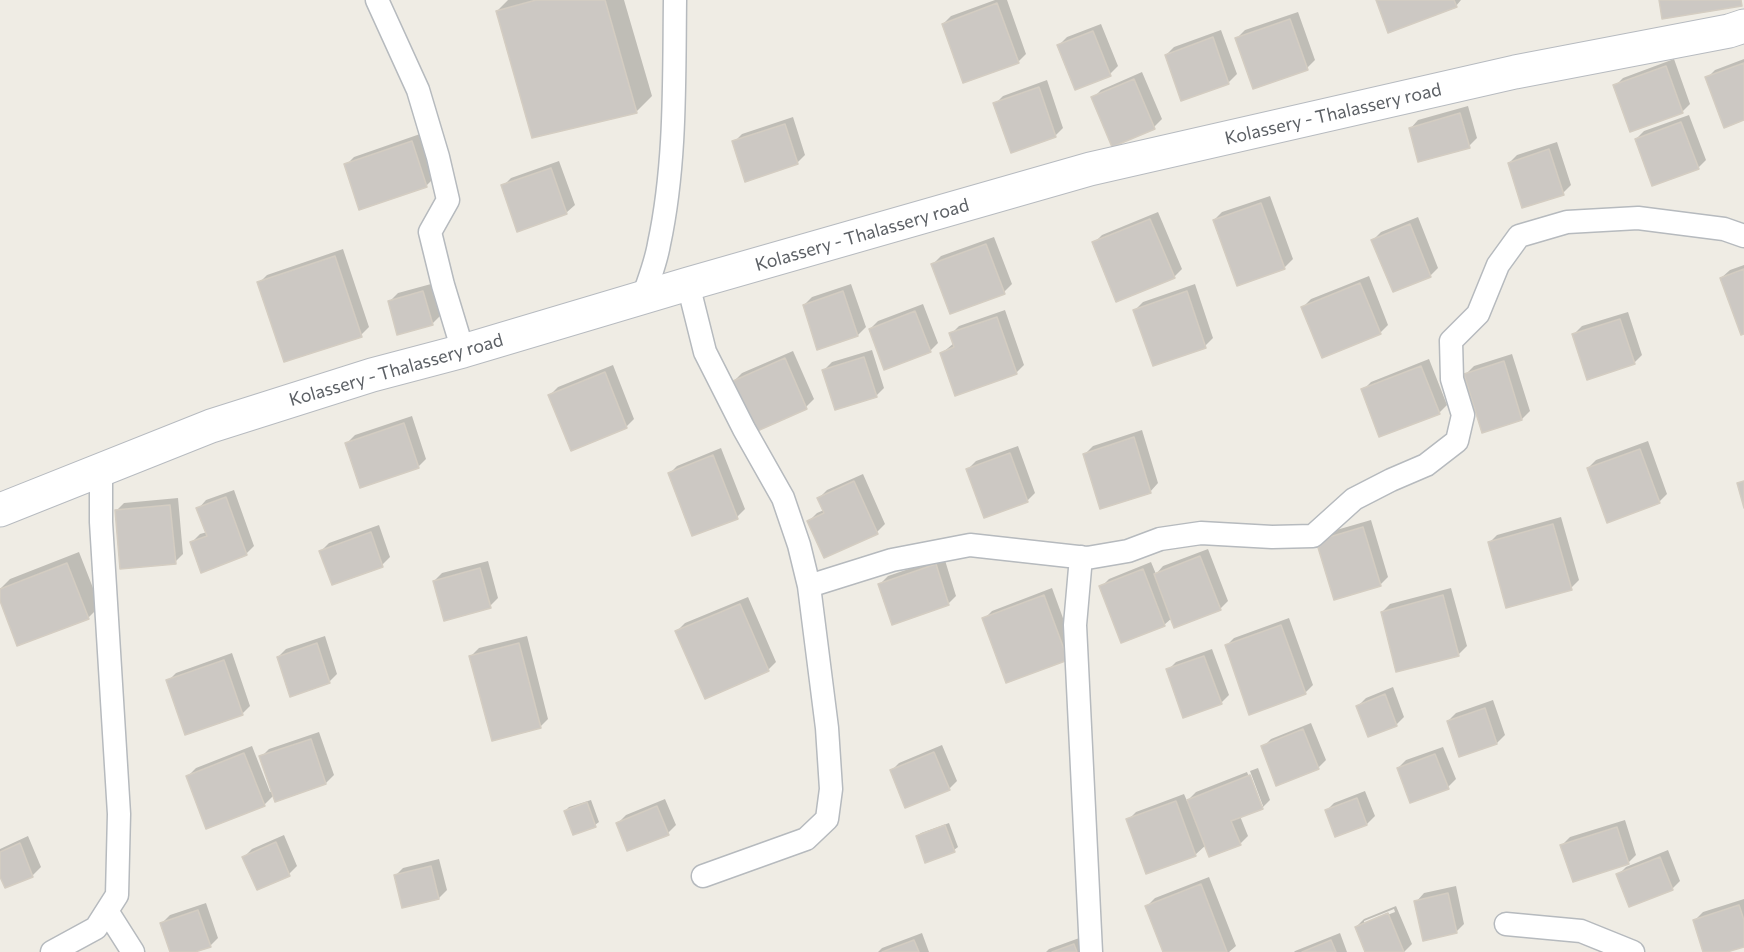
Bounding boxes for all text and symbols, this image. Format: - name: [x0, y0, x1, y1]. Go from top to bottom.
- street label: Kolassery - Thalassery road: [1223, 79, 1443, 149]
- street label: Kolassery - Thalassery road: [753, 194, 971, 276]
- street label: Kolassery - Thalassery road: [287, 329, 505, 411]

